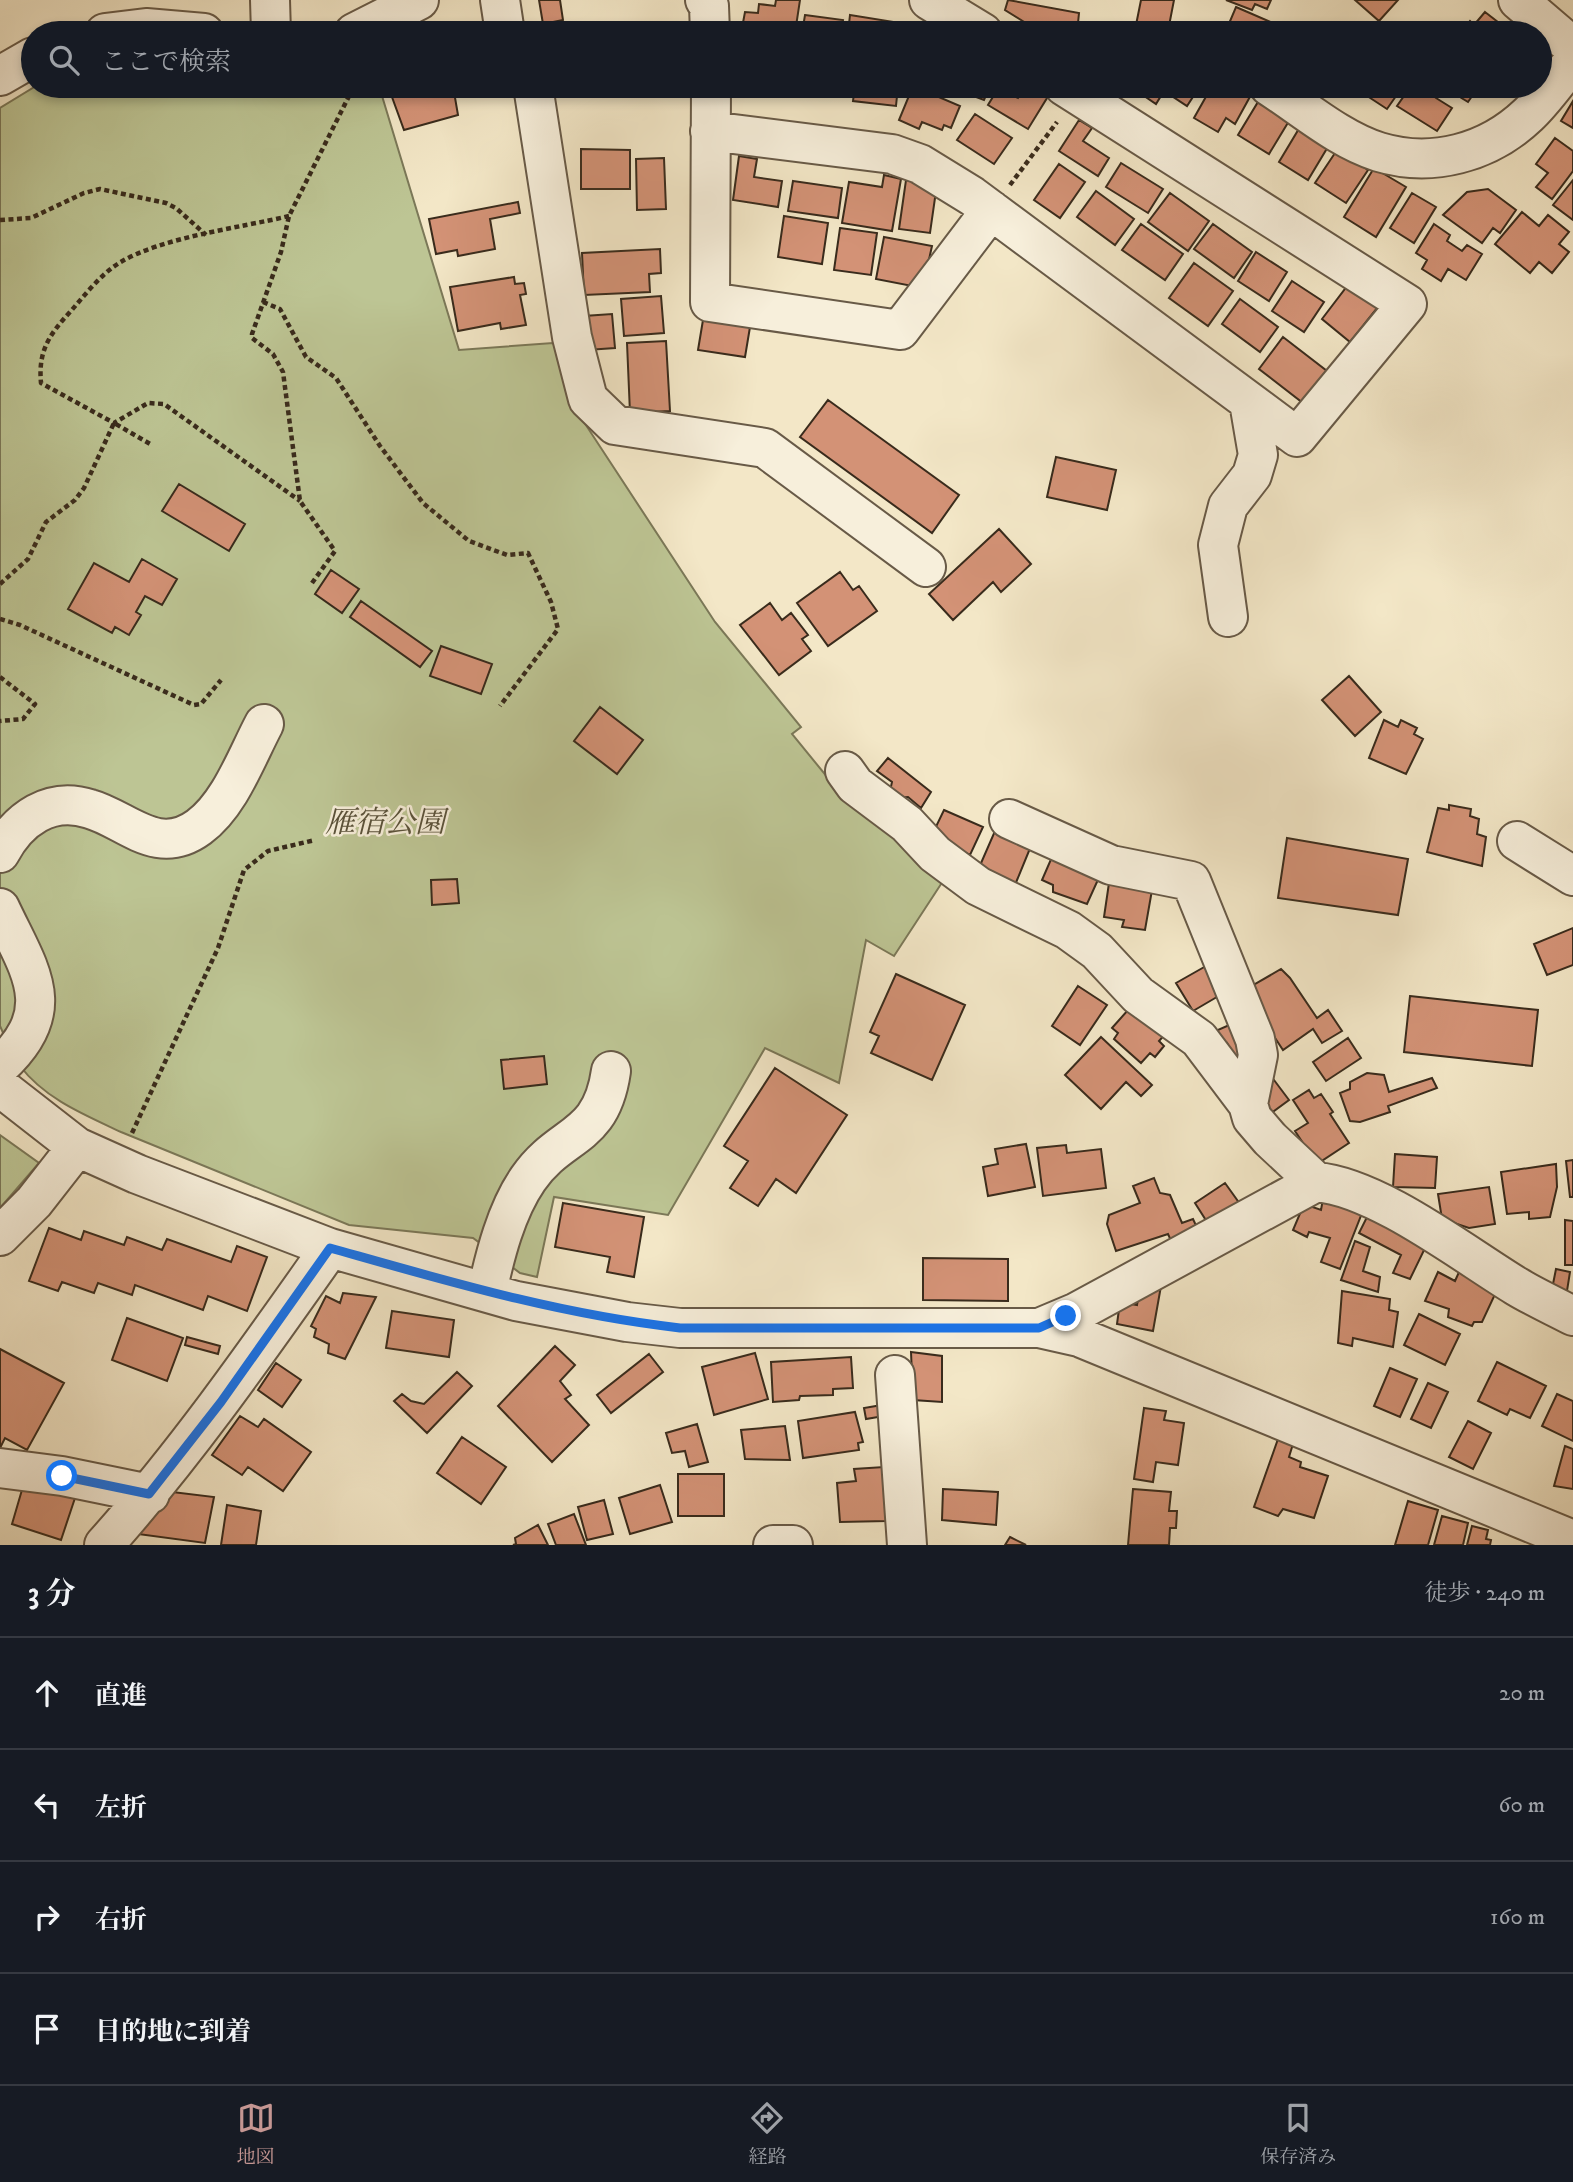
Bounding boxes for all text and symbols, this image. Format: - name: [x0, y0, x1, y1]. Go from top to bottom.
- search box: [21, 21, 1552, 98]
- icon: search: [45, 41, 83, 79]
- text: ここで検索: [101, 46, 231, 79]
- park label: 雁宿公園: [325, 805, 450, 842]
- route end: [1050, 1300, 1081, 1331]
- route start: [46, 1460, 77, 1491]
- text: 3 分: [28, 1576, 76, 1613]
- text: 徒歩 · 240 m: [1424, 1579, 1545, 1608]
- icon: ahead: [28, 1674, 66, 1712]
- text: 20 m: [1499, 1679, 1545, 1708]
- text: 直進: [95, 1680, 147, 1713]
- icon: left: [28, 1786, 66, 1824]
- text: 60 m: [1498, 1791, 1545, 1820]
- text: 左折: [95, 1792, 147, 1825]
- icon: right: [28, 1898, 66, 1936]
- text: 160 m: [1490, 1903, 1545, 1932]
- text: 右折: [95, 1904, 147, 1937]
- icon: arrive: [28, 2010, 66, 2048]
- text: 目的地に到着: [95, 2016, 251, 2049]
- tab: 地図: [237, 2099, 275, 2169]
- tab: 経路: [748, 2099, 786, 2169]
- tab: 保存済み: [1260, 2099, 1336, 2169]

